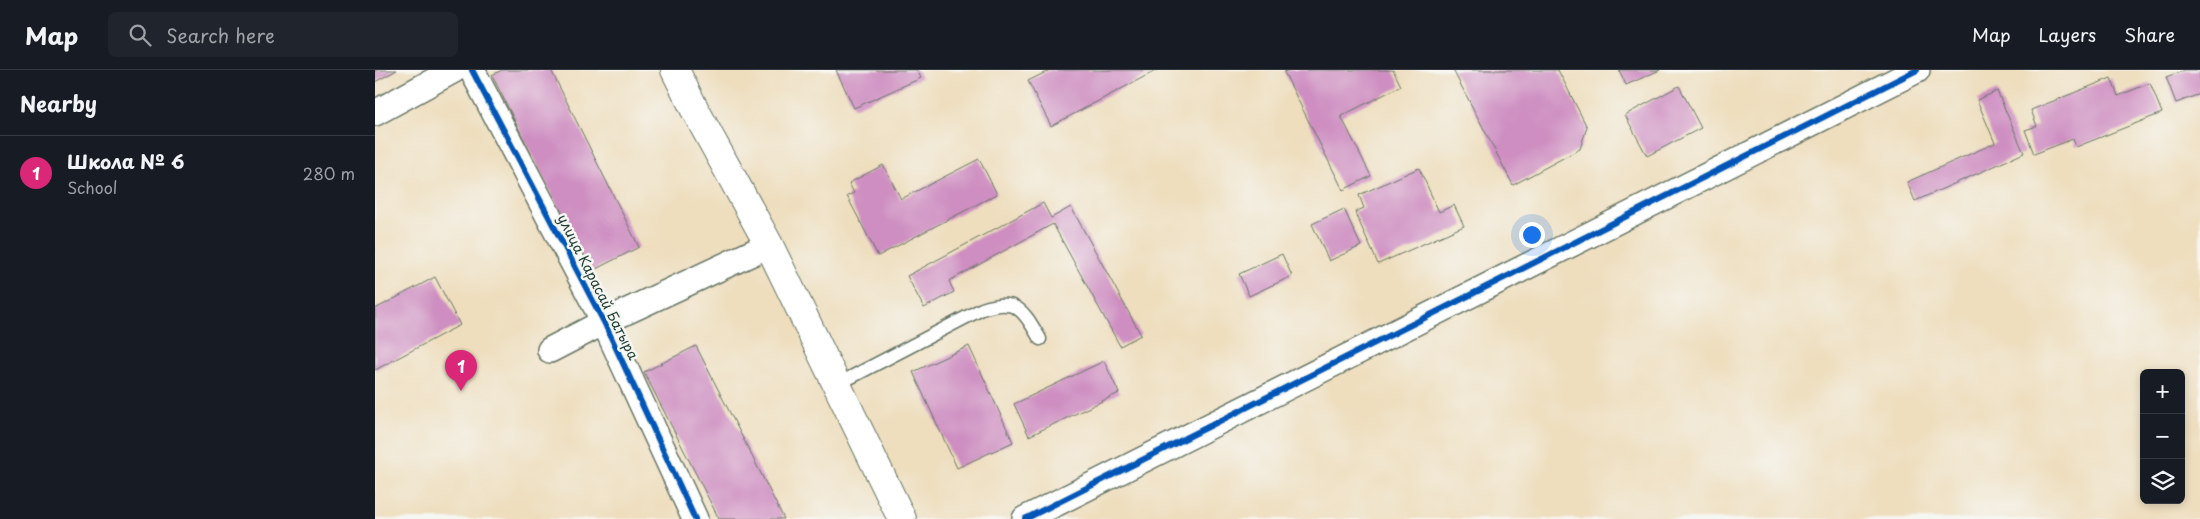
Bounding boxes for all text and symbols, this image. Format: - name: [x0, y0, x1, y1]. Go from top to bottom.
- search box: [108, 12, 458, 57]
- text: Map: [25, 17, 78, 53]
- icon: search: [126, 21, 154, 49]
- text: Search here: [166, 21, 275, 49]
- text: Map: [1972, 21, 2011, 48]
- text: Layers: [2039, 21, 2096, 48]
- text: Share: [2124, 21, 2175, 48]
- text: Nearby: [20, 87, 97, 119]
- text: Школа № 6: [67, 147, 184, 175]
- text: 1: [32, 161, 40, 185]
- text: 280 m: [303, 161, 355, 185]
- text: School: [67, 175, 117, 199]
- street label: улица Карасай Батыра: [553, 210, 644, 363]
- your location: [1519, 222, 1545, 248]
- pin: 1: [445, 350, 477, 391]
- map controls: [2140, 369, 2185, 504]
- button: +: [2140, 369, 2185, 414]
- button: −: [2140, 414, 2185, 459]
- button: layers: [2140, 459, 2185, 504]

